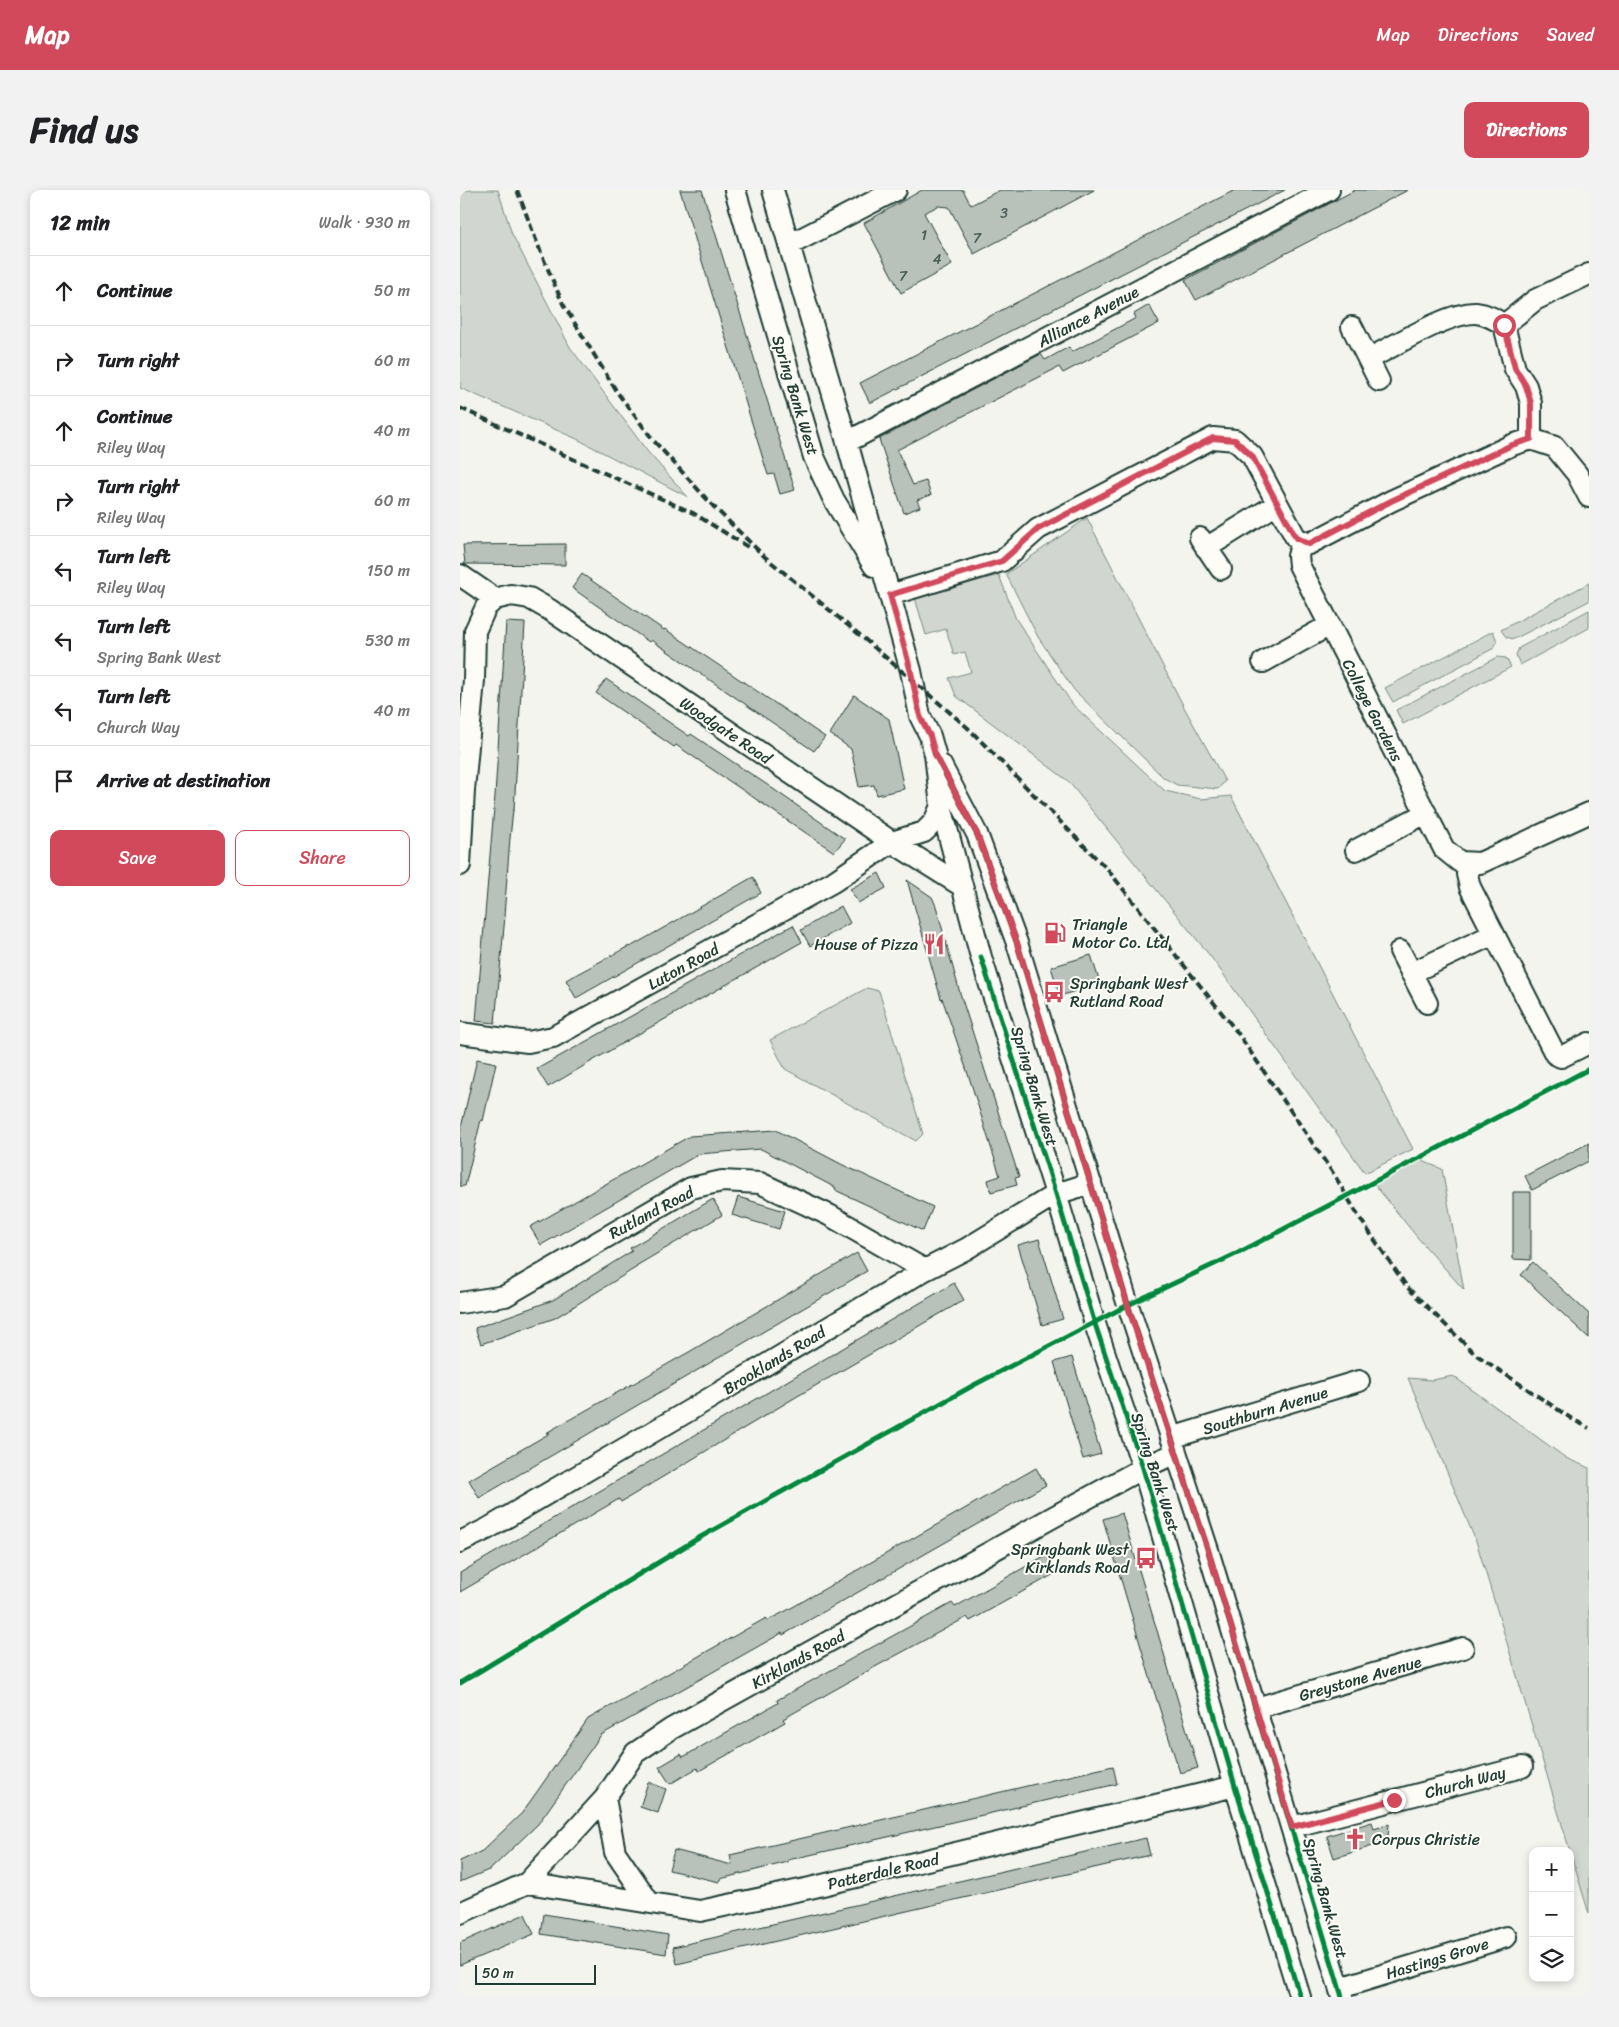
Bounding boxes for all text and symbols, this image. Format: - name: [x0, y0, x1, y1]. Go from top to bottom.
- text: Map: [25, 14, 69, 56]
- text: Map: [1377, 19, 1410, 51]
- text: Directions: [1438, 19, 1519, 51]
- text: Saved: [1547, 19, 1594, 51]
- text: Find us: [30, 99, 138, 161]
- button: Directions: [1464, 102, 1589, 158]
- house number: 3: [1000, 201, 1008, 226]
- text: 12 min: [50, 204, 110, 242]
- text: Walk · 930 m: [319, 208, 410, 237]
- house number: 1: [921, 223, 927, 248]
- house number: 7: [973, 226, 982, 251]
- house number: 4: [933, 247, 942, 272]
- house number: 7: [899, 264, 908, 289]
- text: Continue: [97, 274, 173, 307]
- text: 50 m: [374, 276, 410, 305]
- icon: ahead: [50, 277, 78, 305]
- street label: Alliance Avenue: [1031, 277, 1145, 356]
- route start: [1493, 314, 1516, 337]
- street label: Spring Bank West: [763, 331, 828, 459]
- text: Turn right: [97, 344, 179, 377]
- text: 60 m: [374, 346, 410, 375]
- icon: right: [50, 347, 78, 375]
- text: Continue: [97, 400, 173, 433]
- text: 40 m: [373, 416, 410, 445]
- icon: ahead: [50, 417, 78, 445]
- text: Riley Way: [97, 433, 165, 462]
- text: Turn right: [97, 470, 179, 503]
- text: 60 m: [374, 486, 410, 515]
- icon: right: [50, 487, 78, 515]
- text: Riley Way: [97, 503, 165, 532]
- text: Turn left: [97, 540, 170, 573]
- text: 150 m: [367, 556, 410, 585]
- icon: left: [50, 557, 78, 585]
- text: Riley Way: [97, 573, 165, 602]
- text: Turn left: [97, 610, 170, 643]
- text: 530 m: [365, 626, 410, 655]
- icon: left: [50, 627, 78, 655]
- text: Spring Bank West: [97, 643, 221, 672]
- street label: College Gardens: [1334, 653, 1411, 768]
- text: Turn left: [97, 680, 170, 713]
- street label: Woodgate Road: [674, 689, 779, 773]
- text: 40 m: [373, 696, 410, 725]
- icon: left: [50, 697, 78, 725]
- text: Church Way: [97, 713, 180, 742]
- text: Arrive at destination: [97, 764, 270, 797]
- icon: arrive: [50, 767, 78, 795]
- button: Save: [50, 830, 225, 886]
- button: Share: [235, 830, 410, 886]
- place label: Triangle Motor Co. Ltd: [1072, 910, 1170, 957]
- fuel station icon: Triangle Motor Co. Ltd: [1042, 920, 1068, 946]
- place label: House of Pizza: [814, 930, 918, 959]
- restaurant icon: House of Pizza: [921, 931, 947, 957]
- street label: Luton Road: [642, 934, 726, 998]
- place label: Springbank West Rutland Road: [1070, 969, 1189, 1016]
- bus stop icon: Springbank West Rutland Road: [1041, 979, 1067, 1005]
- street label: Spring Bank West: [1002, 1022, 1067, 1150]
- street label: Rutland Road: [603, 1177, 701, 1247]
- street label: Brooklands Road: [717, 1317, 833, 1403]
- street label: Southburn Avenue: [1199, 1378, 1332, 1443]
- street label: Spring Bank West: [1123, 1409, 1189, 1536]
- place label: Springbank West Kirklands Road: [1011, 1535, 1131, 1582]
- bus stop icon: Springbank West Kirklands Road: [1133, 1545, 1159, 1571]
- street label: Kirklands Road: [746, 1621, 852, 1697]
- street label: Greystone Avenue: [1295, 1647, 1425, 1710]
- street label: Church Way: [1421, 1758, 1509, 1807]
- route end: [1383, 1789, 1406, 1812]
- place label: Corpus Christie: [1372, 1825, 1480, 1854]
- church icon: Corpus Christie: [1342, 1826, 1368, 1852]
- street label: Spring Bank West: [1294, 1834, 1357, 1962]
- street label: Patterdale Road: [825, 1844, 943, 1898]
- map controls: [1529, 1847, 1574, 1982]
- button: +: [1529, 1847, 1574, 1892]
- button: −: [1529, 1892, 1574, 1937]
- street label: Hastings Grove: [1382, 1929, 1492, 1988]
- button: layers: [1529, 1937, 1574, 1982]
- text: 50 m: [482, 1961, 514, 1986]
- scale bar: [475, 1962, 596, 1985]

